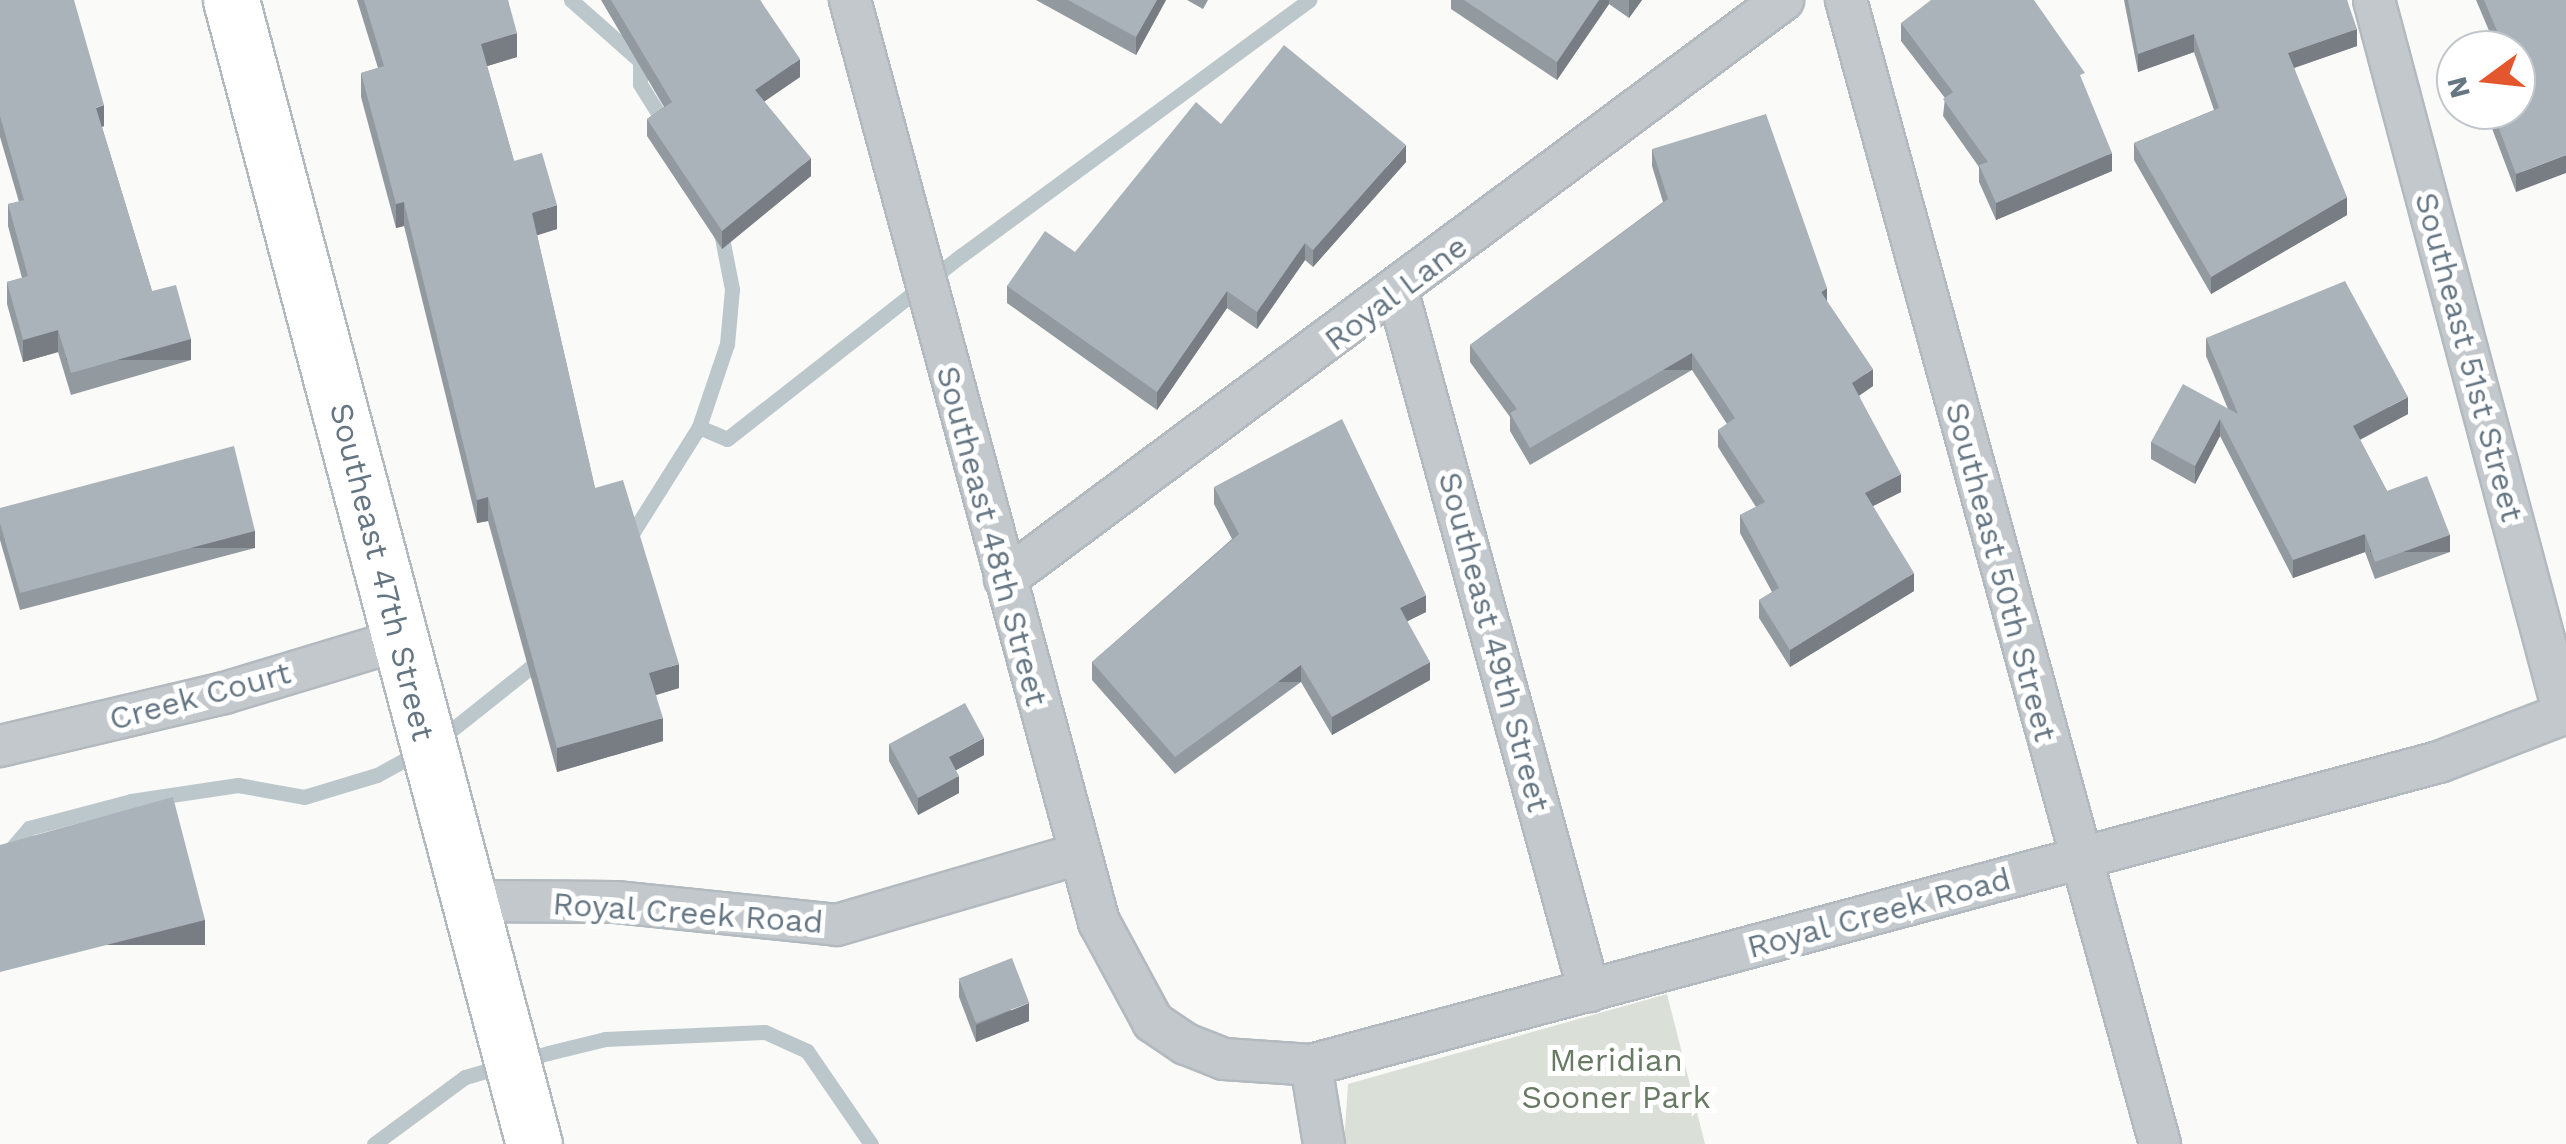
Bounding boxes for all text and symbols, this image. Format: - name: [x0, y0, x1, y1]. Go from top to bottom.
- north arrow: [2436, 30, 2536, 130]
- text: N: [2440, 73, 2477, 102]
- street label: Southeast 51st Street: [2407, 188, 2531, 526]
- street label: Royal Lane: [1317, 227, 1475, 359]
- street label: Southeast 48th Street: [928, 362, 1056, 710]
- street label: Southeast 50th Street: [1937, 398, 2065, 746]
- street label: Southeast 47th Street: [321, 399, 443, 745]
- street label: Southeast 49th Street: [1430, 468, 1558, 816]
- street label: Creek Court: [105, 653, 295, 739]
- street label: Royal Creek Road: [1742, 859, 2016, 967]
- street label: Royal Creek Road: [551, 884, 825, 942]
- park label: Meridian Sooner Park: [1521, 1042, 1711, 1117]

